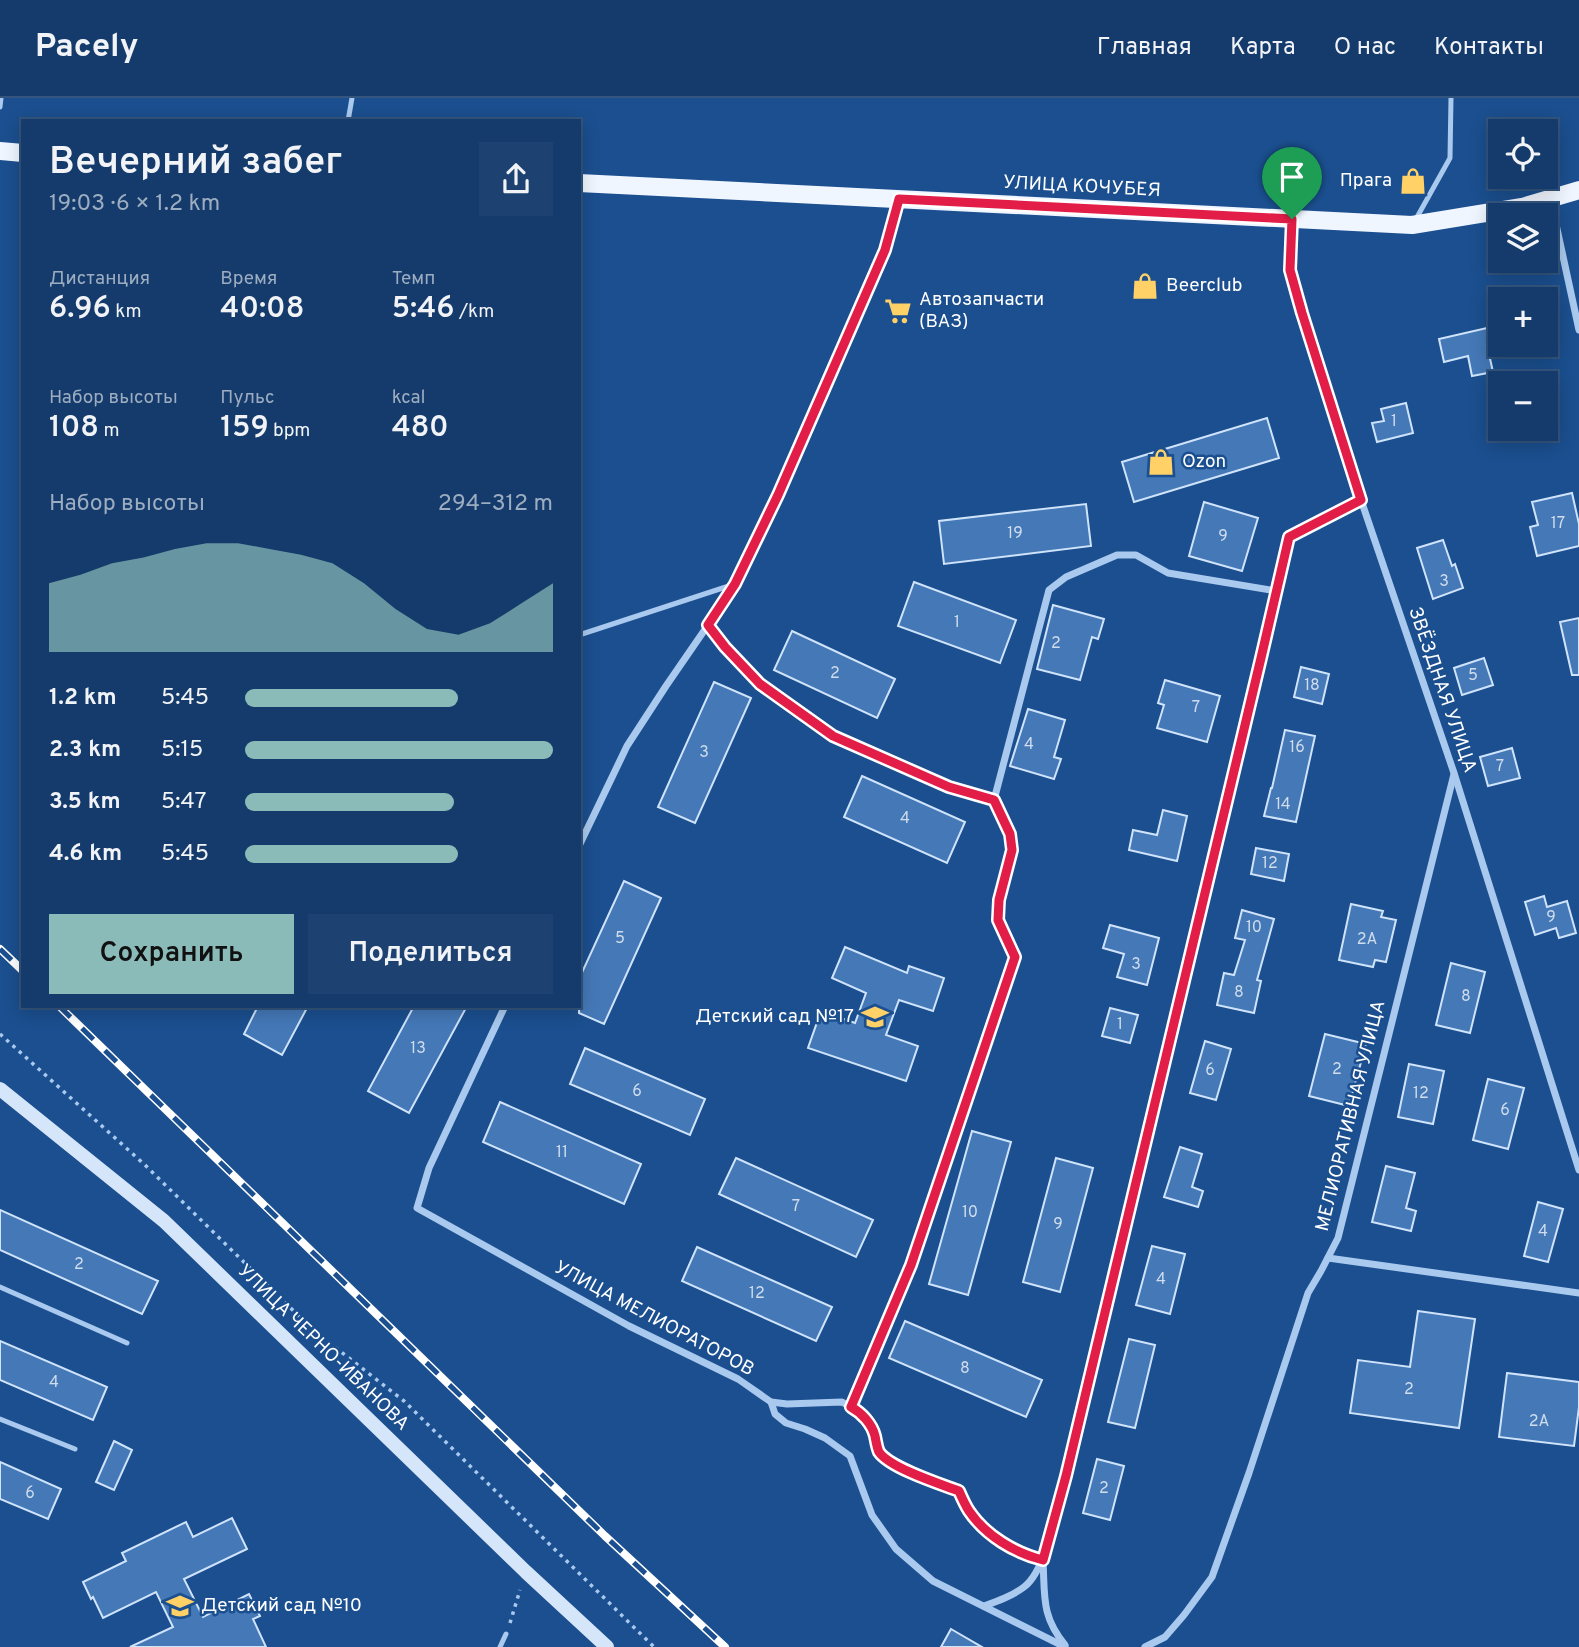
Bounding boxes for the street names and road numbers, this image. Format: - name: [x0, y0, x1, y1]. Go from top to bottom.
- street label: УЛИЦА КОЧУБЕЯ: [1002, 171, 1162, 203]
- street label: ЗВЁЗДНАЯ УЛИЦА: [1402, 604, 1483, 776]
- street label: МЕЛИОРАТИВНАЯ УЛИЦА: [1311, 998, 1391, 1234]
- street label: УЛИЦА МЕЛИОРАТОРОВ: [550, 1256, 758, 1382]
- street label: УЛИЦА ЧЕРНО-ИВАНОВА: [232, 1260, 414, 1436]

